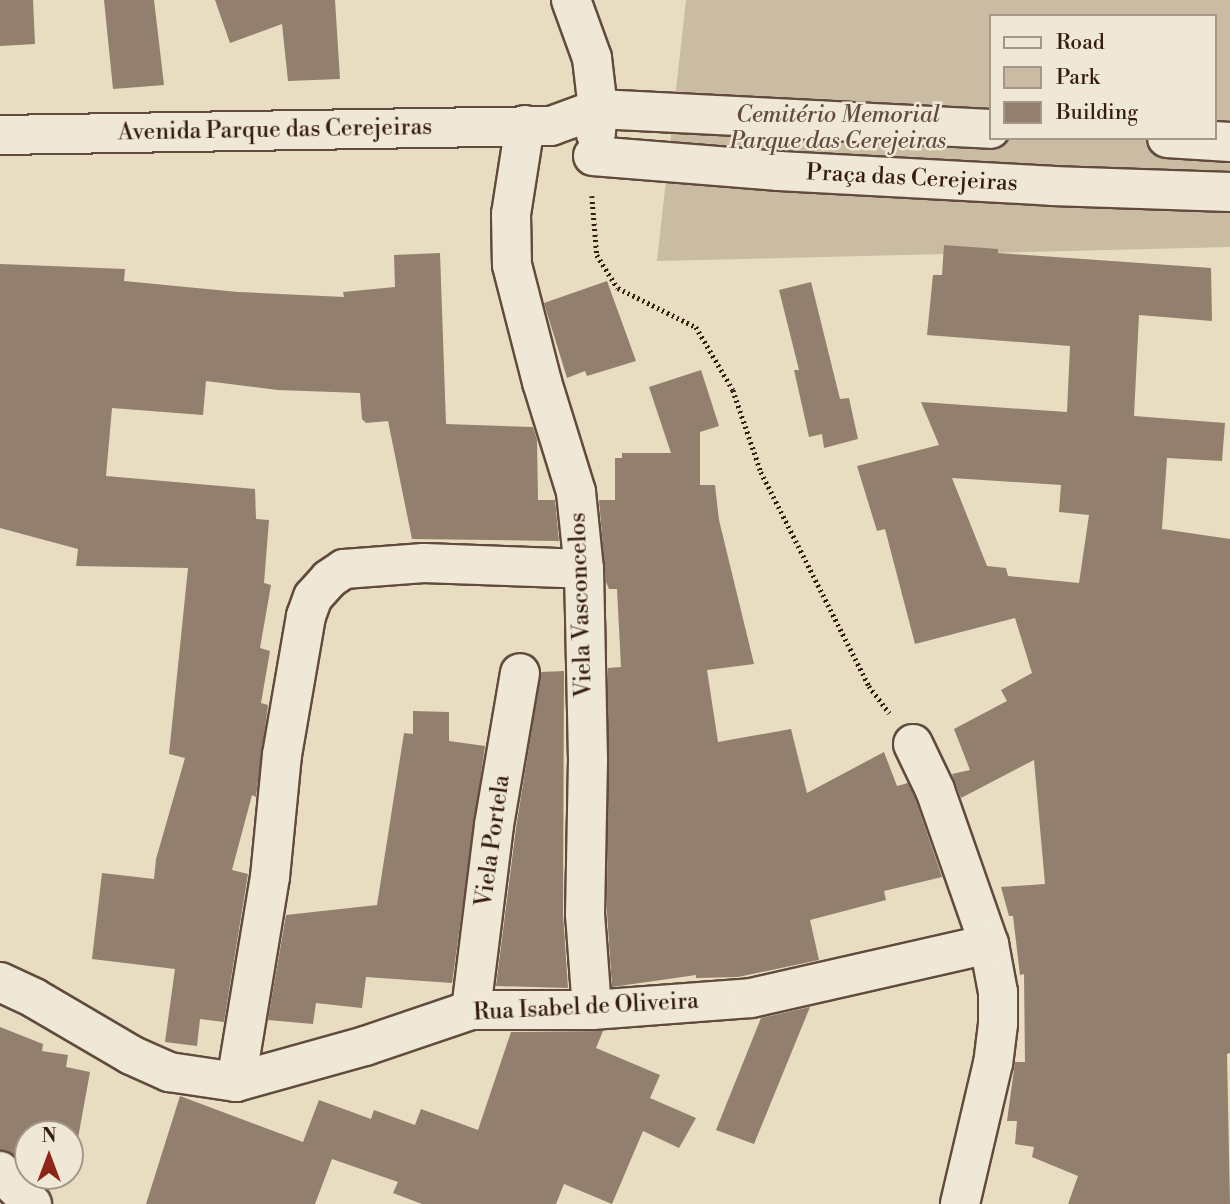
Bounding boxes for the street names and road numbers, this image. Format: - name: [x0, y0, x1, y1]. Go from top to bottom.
- street label: Avenida Parque das Cerejeiras: [118, 113, 432, 147]
- street label: Praça das Cerejeiras: [805, 159, 1019, 197]
- street label: Viela Vasconcelos: [564, 512, 598, 698]
- street label: Viela Portela: [470, 773, 516, 909]
- street label: Rua Isabel de Oliveira: [473, 987, 699, 1027]

